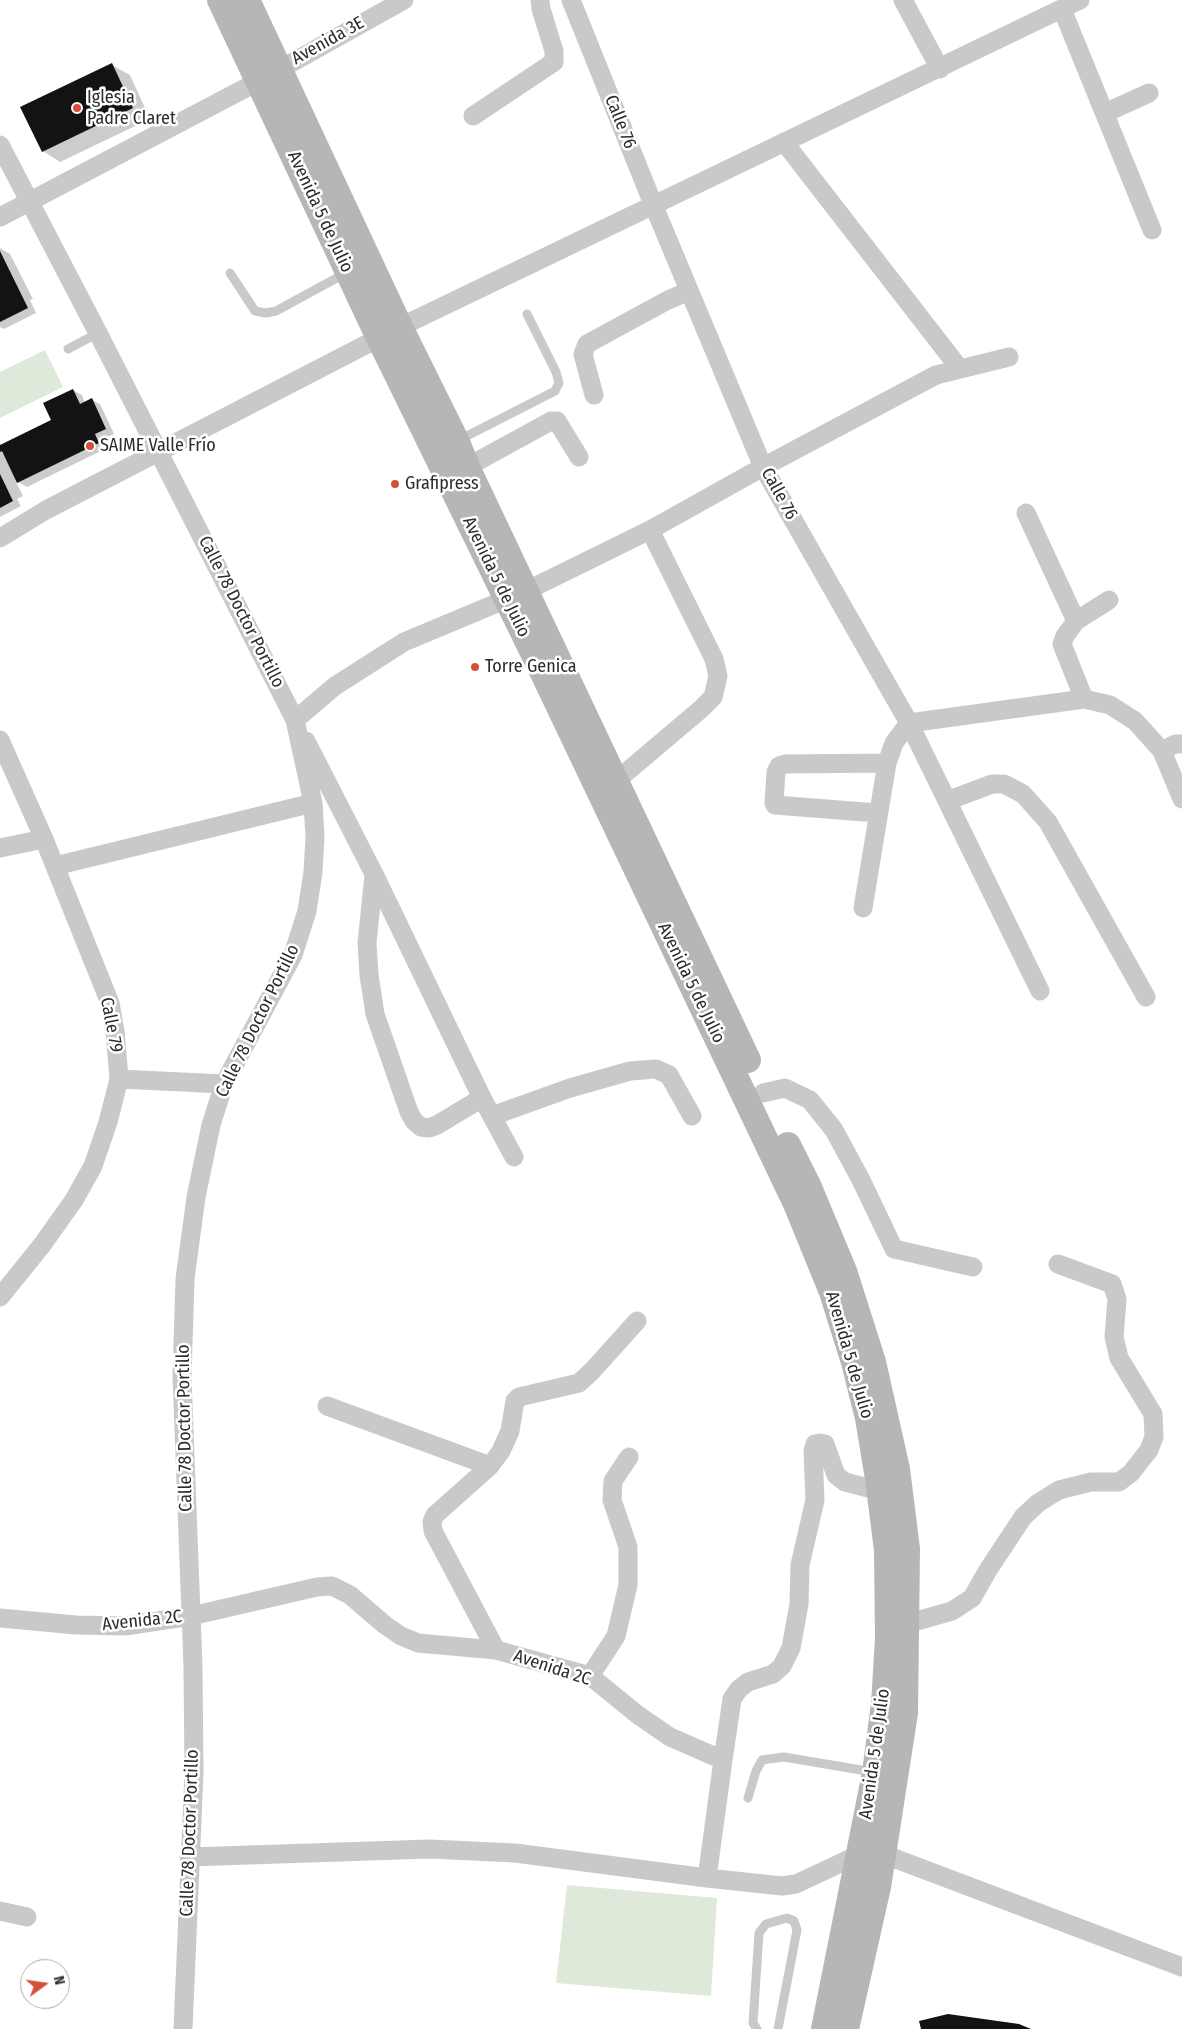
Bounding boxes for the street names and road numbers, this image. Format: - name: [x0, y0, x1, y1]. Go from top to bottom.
- street label: Avenida 3E: [288, 12, 368, 70]
- street label: Calle 76: [600, 92, 640, 152]
- street label: Avenida 5 de Julio: [282, 148, 358, 276]
- street label: Calle 76: [756, 464, 802, 524]
- street label: Avenida 5 de Julio: [457, 513, 535, 641]
- street label: Calle 78 Doctor Portillo: [193, 532, 289, 692]
- street label: Avenida 5 de Julio: [652, 919, 730, 1047]
- street label: Calle 78 Doctor Portillo: [212, 941, 304, 1101]
- street label: Calle 79: [95, 995, 127, 1055]
- street label: Avenida 5 de Julio: [821, 1289, 877, 1421]
- street label: Calle 78 Doctor Portillo: [173, 1344, 197, 1512]
- street label: Avenida 2C: [101, 1606, 183, 1636]
- street label: Avenida 2C: [511, 1645, 593, 1691]
- street label: Avenida 5 de Julio: [855, 1687, 895, 1821]
- street label: Calle 78 Doctor Portillo: [176, 1749, 204, 1917]

